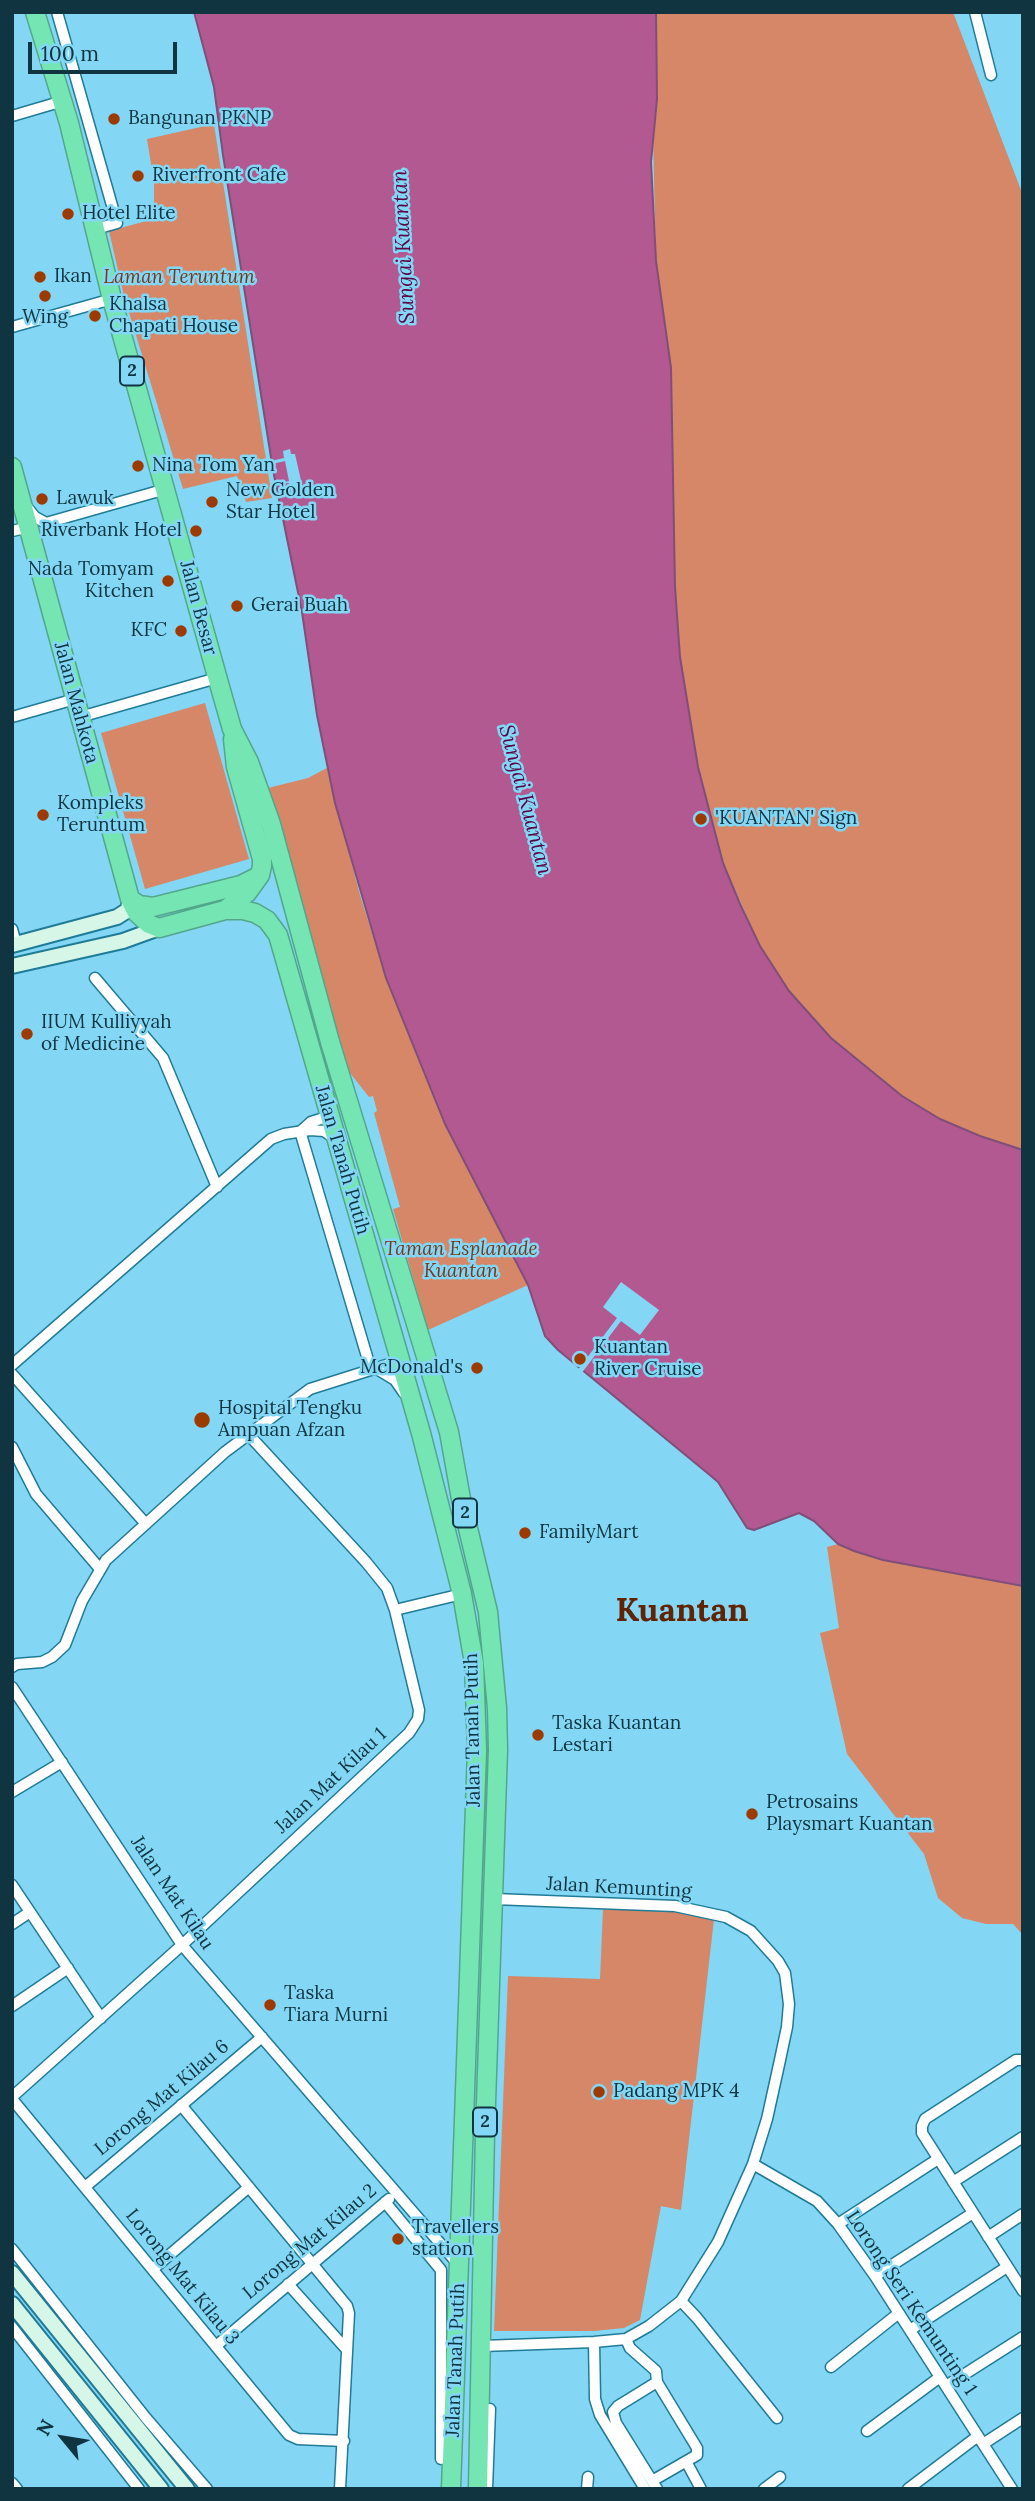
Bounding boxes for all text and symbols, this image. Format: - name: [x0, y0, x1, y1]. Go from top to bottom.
- scale bar: [32, 28, 180, 72]
- text: 100 m: [41, 40, 99, 67]
- place label: Bangunan PKNP: [128, 108, 271, 130]
- marker: Bangunan PKNP: [106, 111, 122, 127]
- place label: Riverfront Cafe: [152, 165, 286, 187]
- marker: Riverfront Cafe: [130, 168, 146, 184]
- water label: Sungai Kuantan: [387, 169, 421, 325]
- place label: Hotel Elite: [82, 203, 176, 225]
- marker: Hotel Elite: [60, 206, 76, 222]
- place label: Ikan: [54, 266, 92, 288]
- park label: Laman Teruntum: [103, 267, 255, 289]
- marker: Ikan: [32, 269, 48, 285]
- marker: Wing: [37, 288, 53, 304]
- place label: Khalsa Chapati House: [109, 294, 238, 338]
- place label: Wing: [22, 307, 68, 329]
- marker: Khalsa Chapati House: [87, 308, 103, 324]
- road number: 2: [120, 356, 144, 386]
- place label: Nina Tom Yan: [152, 455, 275, 477]
- marker: Nina Tom Yan: [130, 458, 146, 474]
- place label: New Golden Star Hotel: [226, 480, 335, 524]
- place label: Lawuk: [56, 488, 114, 510]
- marker: Lawuk: [34, 491, 50, 507]
- marker: New Golden Star Hotel: [204, 494, 220, 510]
- place label: Riverbank Hotel: [41, 520, 182, 542]
- marker: Riverbank Hotel: [188, 523, 204, 539]
- street label: Jalan Besar: [174, 558, 222, 658]
- place label: Nada Tomyam Kitchen: [28, 559, 154, 603]
- marker: Nada Tomyam Kitchen: [160, 573, 176, 589]
- place label: Gerai Buah: [251, 595, 348, 617]
- marker: Gerai Buah: [229, 598, 245, 614]
- place label: KFC: [130, 620, 167, 642]
- marker: KFC: [173, 623, 189, 639]
- street label: Jalan Mahkota: [49, 640, 103, 766]
- water label: Sungai Kuantan: [493, 722, 557, 878]
- place label: Kompleks Teruntum: [57, 793, 145, 837]
- marker: Kompleks Teruntum: [35, 807, 51, 823]
- place label: 'KUANTAN' Sign: [715, 808, 857, 830]
- marker: 'KUANTAN' Sign: [693, 811, 709, 827]
- place label: IIUM Kulliyyah of Medicine: [41, 1012, 172, 1056]
- marker: IIUM Kulliyyah of Medicine: [19, 1026, 35, 1042]
- street label: Jalan Tanah Putih: [310, 1083, 374, 1237]
- park label: Taman Esplanade Kuantan: [384, 1239, 538, 1283]
- place label: Kuantan River Cruise: [594, 1337, 702, 1381]
- marker: Kuantan River Cruise: [572, 1351, 588, 1367]
- place label: McDonald's: [360, 1357, 463, 1379]
- marker: McDonald's: [469, 1360, 485, 1376]
- place label: Hospital Tengku Ampuan Afzan: [218, 1398, 362, 1442]
- marker: Hospital Tengku Ampuan Afzan: [192, 1410, 212, 1430]
- road number: 2: [453, 1498, 477, 1528]
- place label: FamilyMart: [539, 1522, 638, 1544]
- marker: FamilyMart: [517, 1525, 533, 1541]
- district label: Kuantan: [615, 1592, 749, 1632]
- street label: Jalan Tanah Putih: [460, 1653, 486, 1807]
- place label: Taska Kuantan Lestari: [552, 1713, 681, 1757]
- street label: Jalan Mat Kilau 1: [271, 1724, 391, 1838]
- marker: Taska Kuantan Lestari: [530, 1727, 546, 1743]
- place label: Petrosains Playsmart Kuantan: [766, 1792, 932, 1836]
- marker: Petrosains Playsmart Kuantan: [744, 1806, 760, 1822]
- street label: Jalan Mat Kilau: [126, 1832, 218, 1954]
- street label: Jalan Kemunting: [546, 1873, 692, 1903]
- place label: Taska Tiara Murni: [284, 1983, 388, 2027]
- marker: Taska Tiara Murni: [262, 1997, 278, 2013]
- street label: Lorong Mat Kilau 6: [90, 2035, 234, 2161]
- place label: Padang MPK 4: [613, 2081, 740, 2103]
- marker: Padang MPK 4: [591, 2084, 607, 2100]
- road number: 2: [473, 2108, 497, 2136]
- street label: Lorong Mat Kilau 2: [239, 2179, 381, 2305]
- street label: Lorong Mat Kilau 3: [120, 2205, 244, 2349]
- street label: Lorong Seri Kemunting 1: [841, 2207, 981, 2399]
- place label: Travellers station: [412, 2217, 499, 2261]
- marker: Travellers station: [390, 2231, 406, 2247]
- street label: Jalan Tanah Putih: [442, 2283, 470, 2437]
- north arrow: [28, 2403, 98, 2473]
- text: N: [31, 2415, 59, 2440]

